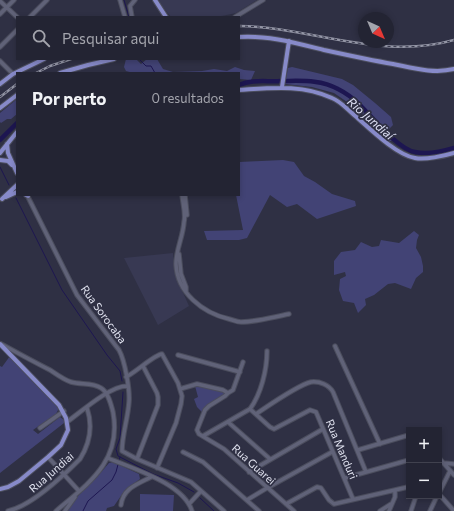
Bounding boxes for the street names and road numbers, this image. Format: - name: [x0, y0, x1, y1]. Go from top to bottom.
- street label: Rua Sorocaba: [79, 282, 129, 346]
- street label: Rua Manduri: [324, 417, 360, 481]
- street label: Rua Guarei: [230, 441, 279, 487]
- street label: Rua Jundiai: [26, 449, 77, 496]

